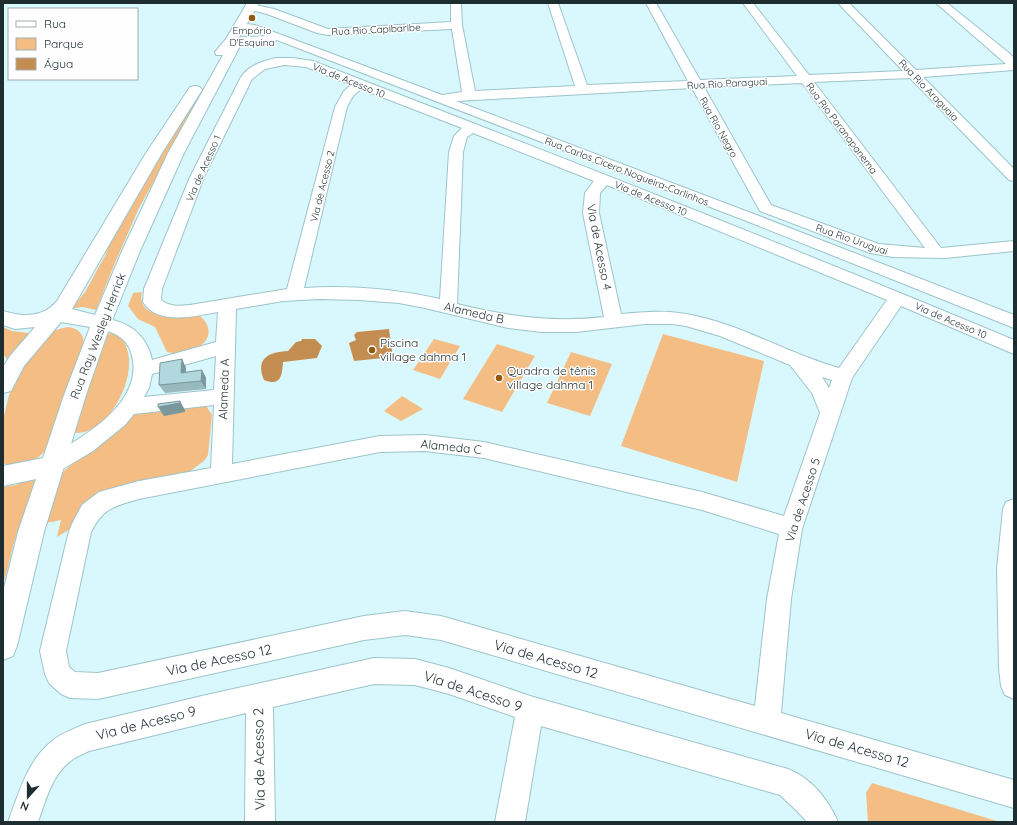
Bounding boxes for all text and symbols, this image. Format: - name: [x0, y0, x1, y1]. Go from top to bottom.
- legend: [8, 8, 138, 80]
- marker: Empório D'Esquina: [247, 13, 257, 23]
- text: Rua: [44, 16, 66, 31]
- street label: Rua Rio Capibaribe: [331, 21, 421, 38]
- place label: Empório D'Esquina: [229, 24, 275, 49]
- text: Parque: [44, 36, 84, 51]
- text: Água: [44, 56, 73, 71]
- street label: Rua Rio Araguaia: [896, 57, 961, 124]
- street label: Via de Acesso 10: [311, 60, 387, 101]
- street label: Rua Rio Paraguai: [686, 75, 768, 92]
- street label: Rua Rio Paranapanema: [803, 80, 880, 177]
- street label: Rua Rio Negro: [697, 95, 741, 160]
- street label: Via de Acesso 1: [183, 133, 224, 203]
- street label: Rua Carlos Cicero Nogueira-Carlinhos: [543, 134, 711, 209]
- street label: Via de Acesso 2: [307, 149, 338, 223]
- street label: Via de Acesso 10: [613, 178, 689, 219]
- street label: Via de Acesso 4: [584, 203, 615, 291]
- street label: Rua Rio Uruguai: [814, 221, 890, 258]
- street label: Rua Ray Wesley Herrick: [67, 271, 129, 401]
- street label: Alameda B: [443, 298, 506, 327]
- street label: Via de Acesso 10: [913, 299, 989, 342]
- place label: Piscina village dahma 1: [380, 335, 466, 364]
- marker: Piscina village dahma 1: [367, 345, 377, 355]
- street label: Alameda A: [215, 358, 232, 420]
- place label: Quadra de tênis village dahma 1: [507, 363, 596, 392]
- marker: Quadra de tênis village dahma 1: [494, 373, 504, 383]
- street label: Alameda C: [420, 436, 482, 457]
- street label: Via de Acesso 5: [782, 456, 823, 544]
- street label: Via de Acesso 12: [492, 636, 600, 683]
- street label: Via de Acesso 12: [165, 640, 274, 680]
- street label: Via de Acesso 9: [422, 667, 525, 715]
- street label: Via de Acesso 9: [94, 702, 198, 744]
- street label: Via de Acesso 2: [249, 708, 269, 810]
- street label: Via de Acesso 12: [803, 725, 911, 772]
- north arrow: [8, 777, 48, 817]
- text: N: [18, 798, 31, 814]

